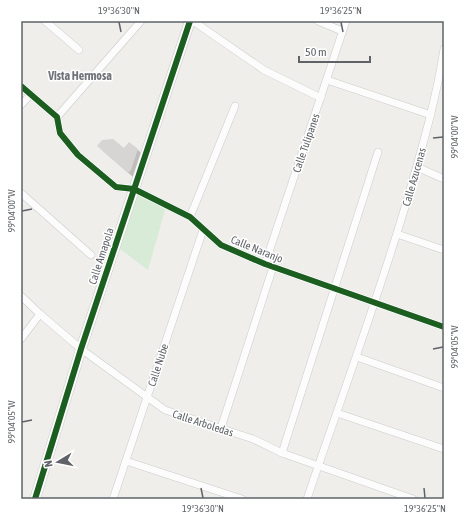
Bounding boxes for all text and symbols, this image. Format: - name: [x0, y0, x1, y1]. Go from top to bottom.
- text: 19°36'30"N: [98, 5, 140, 16]
- text: 19°36'25"N: [320, 5, 362, 16]
- scale bar: [299, 38, 370, 64]
- text: 50 m: [305, 45, 327, 59]
- district label: Vista Hermosa: [47, 69, 112, 83]
- street label: Calle Tulipanes: [290, 112, 322, 174]
- text: 99°04'00"W: [449, 115, 460, 159]
- street label: Calle Azucenas: [400, 146, 428, 208]
- text: 99°04'00"W: [6, 189, 17, 233]
- street label: Calle Amapola: [86, 226, 116, 286]
- street label: Calle Naranjo: [229, 233, 285, 265]
- text: 99°04'05"W: [449, 325, 460, 369]
- street label: Calle Nube: [145, 342, 171, 388]
- text: 99°04'05"W: [6, 400, 17, 444]
- street label: Calle Arboledas: [171, 408, 235, 439]
- north arrow: [38, 442, 78, 482]
- text: N: [42, 459, 55, 468]
- text: 19°36'30"N: [182, 503, 224, 514]
- text: 19°36'25"N: [404, 503, 446, 514]

